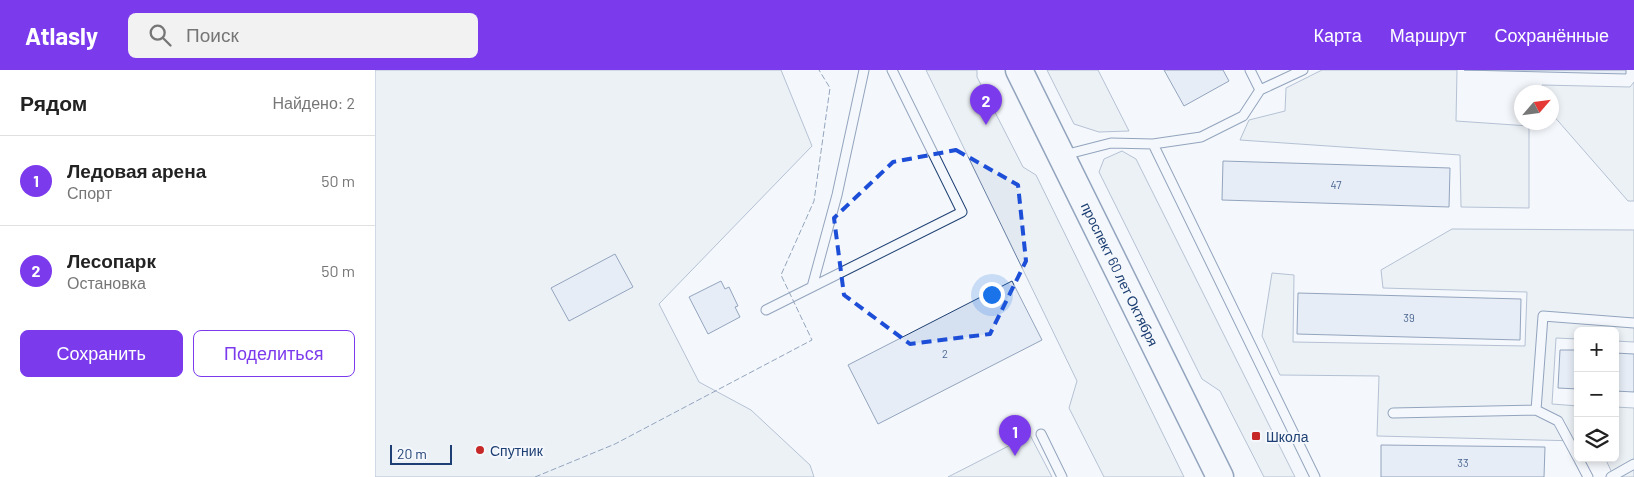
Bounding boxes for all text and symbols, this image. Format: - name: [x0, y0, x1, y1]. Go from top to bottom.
- search box: [128, 13, 478, 58]
- text: Atlasly: [25, 21, 98, 50]
- icon: search: [146, 21, 174, 49]
- text: Поиск: [186, 23, 239, 46]
- text: Карта: [1314, 24, 1362, 46]
- text: Маршрут: [1390, 24, 1466, 46]
- text: Сохранённые: [1494, 24, 1609, 46]
- pin: 2: [970, 84, 1002, 125]
- north arrow: [1514, 85, 1559, 130]
- text: Рядом: [20, 90, 87, 115]
- text: Найдено: 2: [272, 93, 355, 112]
- text: Ледовая арена: [67, 159, 206, 182]
- text: 1: [33, 171, 39, 190]
- text: 50 m: [321, 171, 355, 190]
- house number: 47: [1331, 178, 1341, 191]
- text: Спорт: [67, 183, 112, 202]
- street label: проспект 60 лет Октября: [1078, 199, 1162, 349]
- text: Лесопарк: [67, 249, 156, 272]
- text: 2: [32, 261, 40, 280]
- text: 50 m: [321, 261, 355, 280]
- text: Остановка: [67, 273, 146, 292]
- your location: [979, 282, 1005, 308]
- house number: 39: [1403, 311, 1415, 324]
- map controls: [1574, 327, 1619, 462]
- button: +: [1574, 327, 1619, 372]
- button: Сохранить: [20, 330, 183, 377]
- button: Поделиться: [193, 330, 355, 377]
- house number: 2: [942, 347, 948, 360]
- button: −: [1574, 372, 1619, 417]
- pin: 1: [999, 415, 1031, 456]
- button: layers: [1574, 417, 1619, 462]
- place label: Школа: [1266, 428, 1309, 445]
- marker: Школа: [1250, 430, 1262, 442]
- scale bar: [390, 442, 453, 465]
- place label: Спутник: [490, 442, 544, 459]
- marker: Спутник: [474, 444, 486, 456]
- text: 20 m: [397, 445, 427, 462]
- house number: 33: [1457, 456, 1469, 469]

